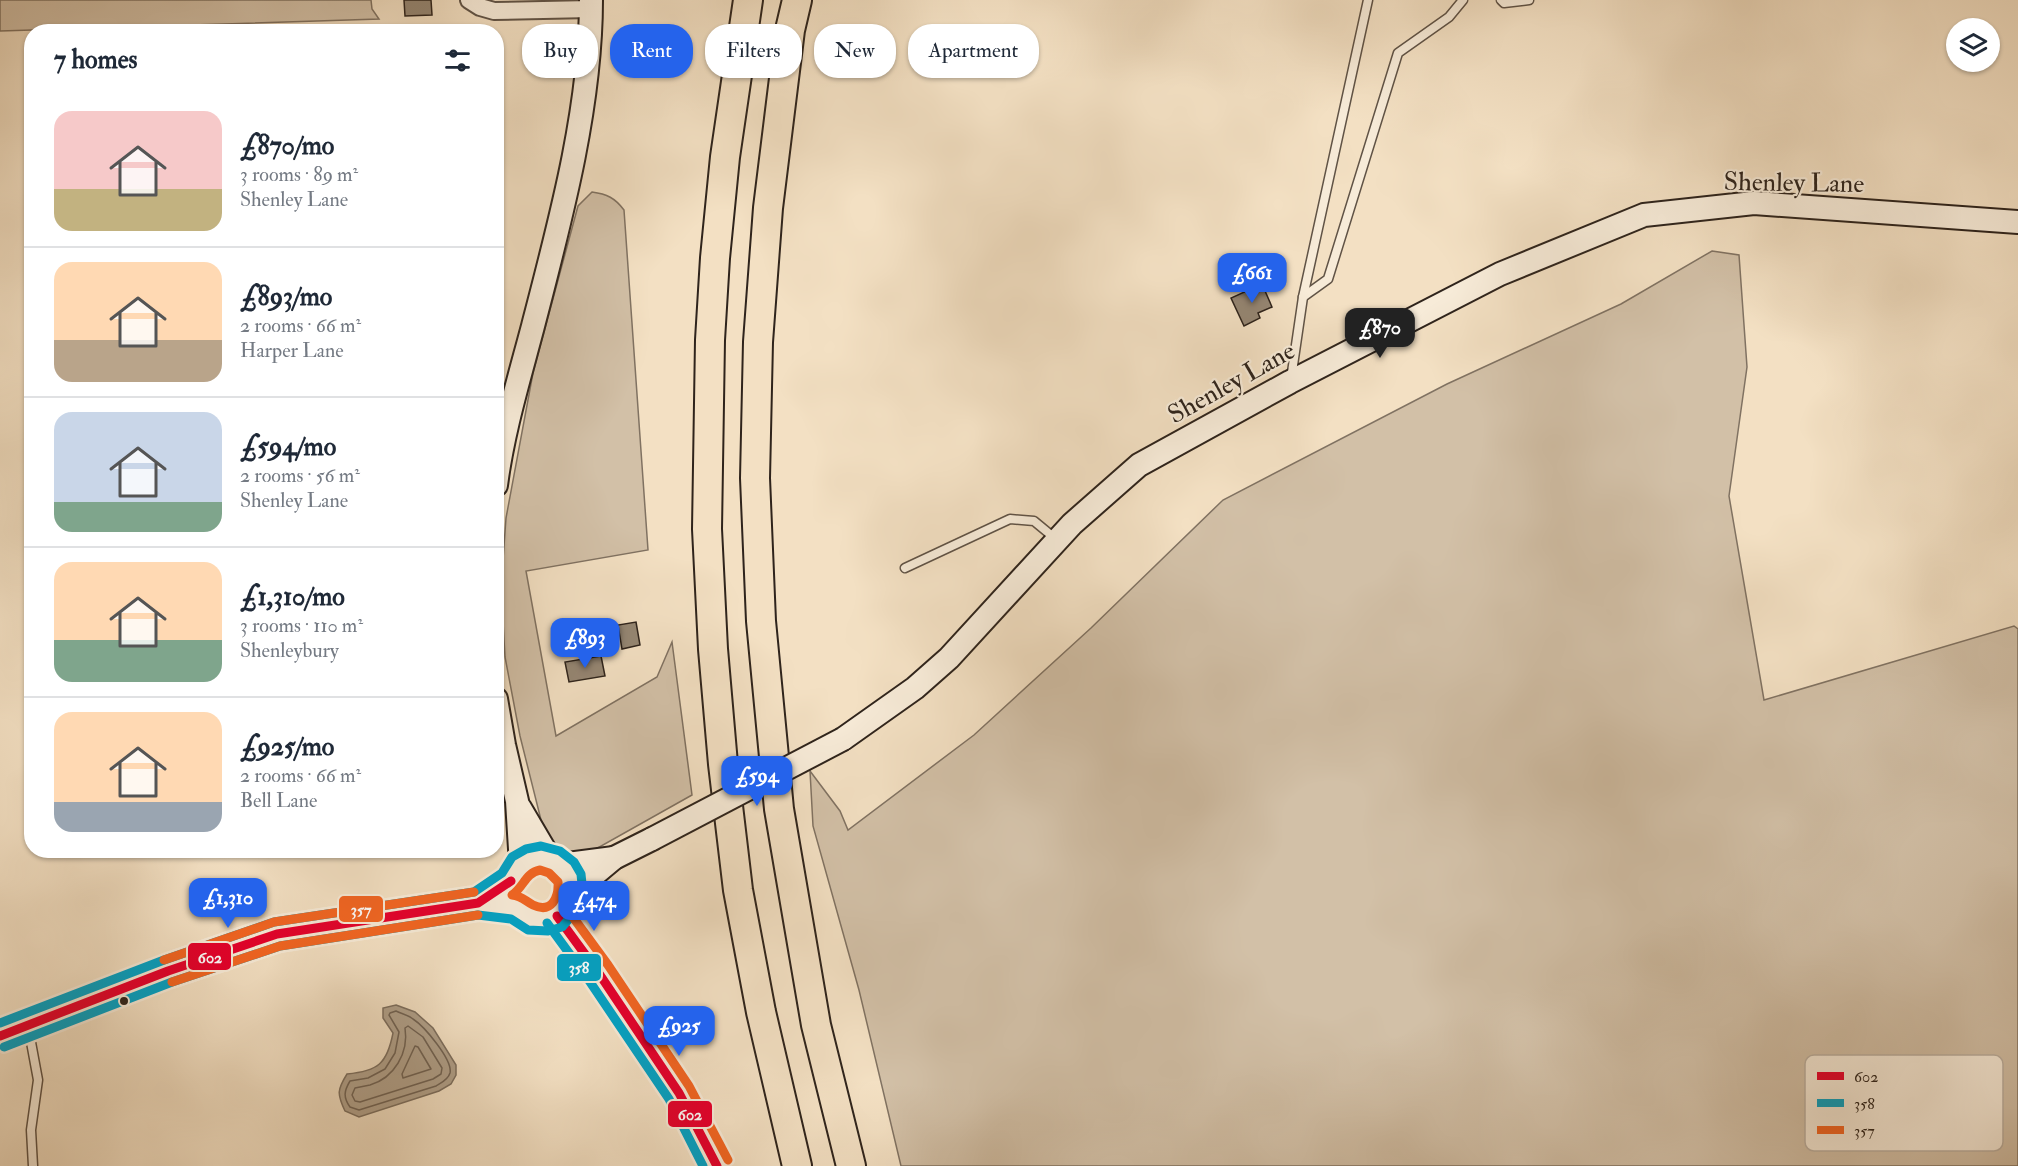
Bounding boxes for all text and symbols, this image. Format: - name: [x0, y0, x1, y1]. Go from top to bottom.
- map controls: [1946, 18, 2000, 72]
- button: layers: [1946, 18, 2000, 72]
- chip: Buy: [522, 24, 598, 78]
- chip: Rent: [610, 24, 693, 78]
- chip: Filters: [705, 24, 802, 78]
- chip: New: [814, 24, 896, 78]
- chip: Apartment: [908, 24, 1039, 78]
- text: 7 homes: [54, 44, 137, 76]
- icon: filters: [441, 44, 474, 77]
- text: £870/mo: [240, 130, 334, 162]
- icon: home: [102, 135, 174, 207]
- text: 3 rooms · 89 m²: [240, 162, 358, 187]
- street label: Shenley Lane: [1723, 166, 1865, 200]
- text: Shenley Lane: [240, 187, 348, 212]
- pin: £661: [1216, 253, 1288, 304]
- text: £661: [1232, 260, 1272, 285]
- text: £893/mo: [240, 281, 332, 313]
- icon: home: [102, 286, 174, 358]
- pin: £870: [1344, 308, 1416, 359]
- text: 2 rooms · 66 m²: [240, 313, 361, 338]
- text: £870: [1359, 315, 1401, 340]
- street label: Shenley Lane: [1162, 335, 1301, 431]
- text: Harper Lane: [240, 338, 344, 363]
- text: £594/mo: [240, 431, 336, 463]
- icon: home: [102, 436, 174, 508]
- text: 2 rooms · 56 m²: [240, 463, 360, 488]
- text: Shenley Lane: [240, 488, 348, 513]
- text: £1,310/mo: [240, 581, 345, 613]
- icon: home: [102, 586, 174, 658]
- text: 3 rooms · 110 m²: [240, 613, 363, 638]
- pin: £893: [549, 618, 621, 669]
- text: £893: [565, 625, 605, 650]
- text: Shenleybury: [240, 638, 339, 663]
- text: £925/mo: [240, 731, 334, 763]
- icon: home: [102, 736, 174, 808]
- pin: £594: [721, 756, 793, 807]
- text: 2 rooms · 66 m²: [240, 763, 361, 788]
- text: £594: [735, 763, 779, 788]
- text: Bell Lane: [240, 788, 317, 813]
- pin: £1,310: [179, 878, 277, 929]
- pin: £474: [558, 881, 630, 932]
- text: £1,310: [203, 885, 253, 910]
- text: £474: [572, 888, 616, 913]
- line badge: 357: [338, 895, 384, 923]
- text: 357: [351, 900, 372, 920]
- line badge: 602: [187, 942, 232, 971]
- text: 602: [198, 948, 222, 968]
- line badge: 358: [556, 953, 602, 982]
- text: 358: [569, 958, 590, 978]
- unlabelled marker: [118, 995, 130, 1007]
- pin: £925: [643, 1006, 715, 1057]
- text: £925: [658, 1013, 700, 1038]
- legend: [1805, 1055, 2003, 1151]
- text: 602: [1854, 1067, 1878, 1087]
- text: 358: [1854, 1094, 1875, 1114]
- line badge: 602: [667, 1100, 713, 1128]
- text: 602: [678, 1105, 702, 1125]
- text: 357: [1854, 1121, 1875, 1141]

